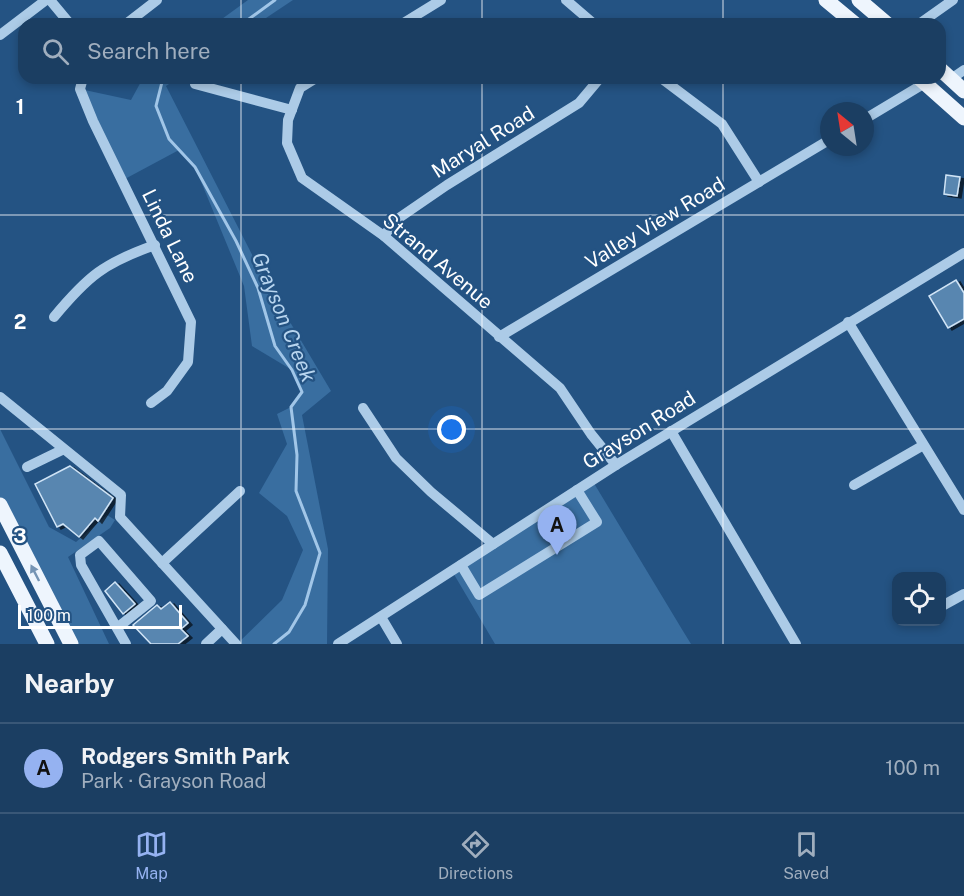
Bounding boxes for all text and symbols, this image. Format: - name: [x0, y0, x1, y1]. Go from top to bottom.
- search box: [18, 18, 946, 84]
- icon: search: [39, 35, 72, 68]
- text: Search here: [87, 38, 211, 64]
- text: 1: [16, 95, 24, 119]
- street label: Maryal Road: [427, 101, 539, 183]
- north arrow: [820, 102, 874, 156]
- street label: Valley View Road: [581, 172, 729, 274]
- street label: Linda Lane: [137, 185, 203, 287]
- street label: Strand Avenue: [378, 208, 498, 314]
- water label: Grayson Creek: [247, 248, 322, 386]
- text: 2: [14, 310, 26, 334]
- street label: Grayson Road: [578, 386, 700, 474]
- your location: [437, 415, 466, 444]
- pin: A: [538, 506, 576, 555]
- text: 3: [13, 524, 27, 548]
- one-way arrow: [30, 565, 40, 582]
- map controls: [892, 572, 946, 626]
- button: locate: [892, 572, 946, 626]
- scale bar: [18, 602, 182, 630]
- text: 100 m: [27, 606, 71, 625]
- text: Nearby: [24, 668, 114, 699]
- text: Rodgers Smith Park: [81, 743, 290, 769]
- text: A: [36, 756, 51, 780]
- text: 100 m: [885, 756, 940, 780]
- text: Park · Grayson Road: [81, 769, 266, 793]
- tab: Map: [135, 828, 168, 883]
- tab: Directions: [438, 828, 513, 883]
- tab: Saved: [783, 828, 829, 883]

